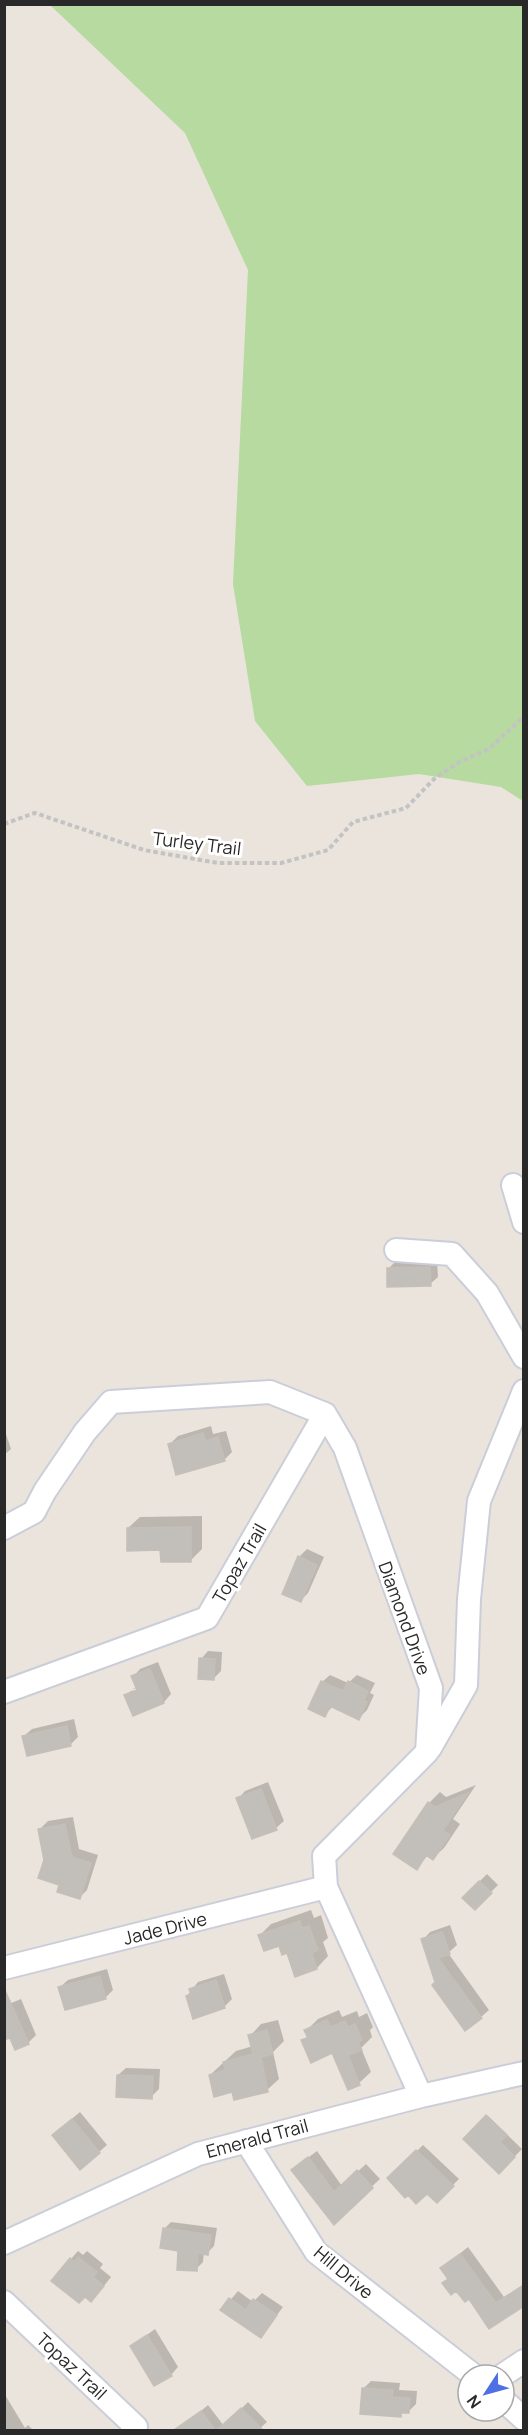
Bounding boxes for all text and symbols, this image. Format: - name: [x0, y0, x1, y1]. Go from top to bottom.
- street label: Turley Trail: [151, 826, 243, 860]
- street label: Topaz Trail: [207, 1519, 271, 1607]
- street label: Diamond Drive: [373, 1558, 437, 1678]
- street label: Jade Drive: [121, 1906, 209, 1950]
- street label: Emerald Trail: [203, 2113, 311, 2163]
- street label: Hill Drive: [309, 2240, 379, 2304]
- street label: Topaz Trail: [32, 2327, 112, 2405]
- north arrow: [456, 2363, 516, 2423]
- text: N: [462, 2391, 486, 2413]

